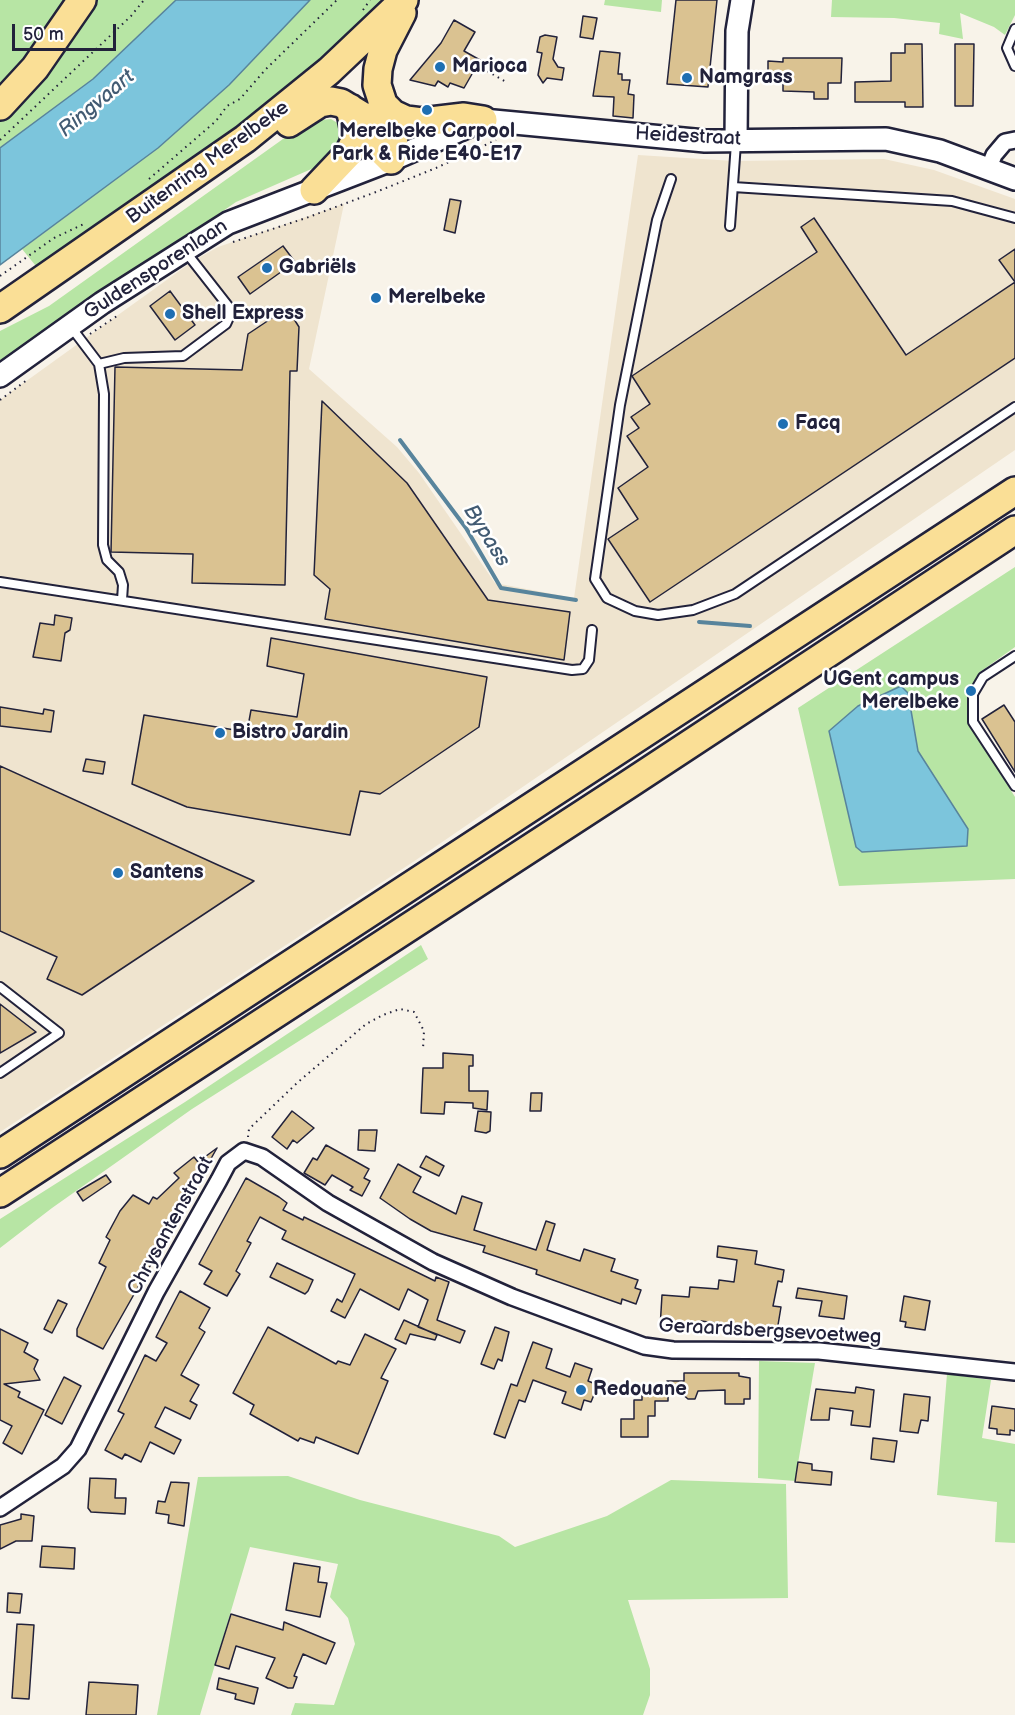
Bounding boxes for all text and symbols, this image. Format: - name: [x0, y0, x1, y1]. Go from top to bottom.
- scale bar: [15, 12, 118, 50]
- text: 50 m: [23, 24, 64, 45]
- place label: Marioca: [452, 55, 527, 79]
- marker: Marioca: [433, 60, 447, 74]
- water label: Ringvaart: [54, 65, 140, 143]
- place label: Namgrass: [699, 66, 793, 90]
- marker: Namgrass: [680, 71, 694, 85]
- street label: Buitenring Merelbeke: [122, 96, 294, 230]
- marker: Merelbeke Carpool Park & Ride E40-E17: [420, 103, 434, 117]
- place label: Merelbeke Carpool Park & Ride E40-E17: [332, 120, 522, 167]
- street label: Heidestraat: [634, 122, 742, 152]
- street label: Guldensporenlaan: [80, 215, 232, 325]
- place label: Gabriëls: [279, 256, 356, 280]
- marker: Gabriëls: [260, 261, 274, 275]
- place label: Merelbeke: [388, 286, 486, 310]
- marker: Merelbeke: [369, 291, 383, 305]
- place label: Shell Express: [182, 302, 304, 326]
- marker: Shell Express: [163, 307, 177, 321]
- place label: Facq: [795, 412, 840, 436]
- marker: Facq: [776, 417, 790, 431]
- water label: Bypass: [457, 500, 515, 572]
- place label: UGent campus Merelbeke: [823, 668, 959, 715]
- marker: UGent campus Merelbeke: [964, 684, 978, 698]
- place label: Bistro Jardin: [232, 721, 349, 745]
- marker: Bistro Jardin: [213, 726, 227, 740]
- place label: Santens: [130, 861, 204, 885]
- marker: Santens: [111, 866, 125, 880]
- street label: Chrysantenstraat: [123, 1152, 219, 1300]
- street label: Geraardsbergsevoetweg: [658, 1314, 882, 1350]
- place label: Redouane: [593, 1378, 687, 1402]
- marker: Redouane: [574, 1383, 588, 1397]

